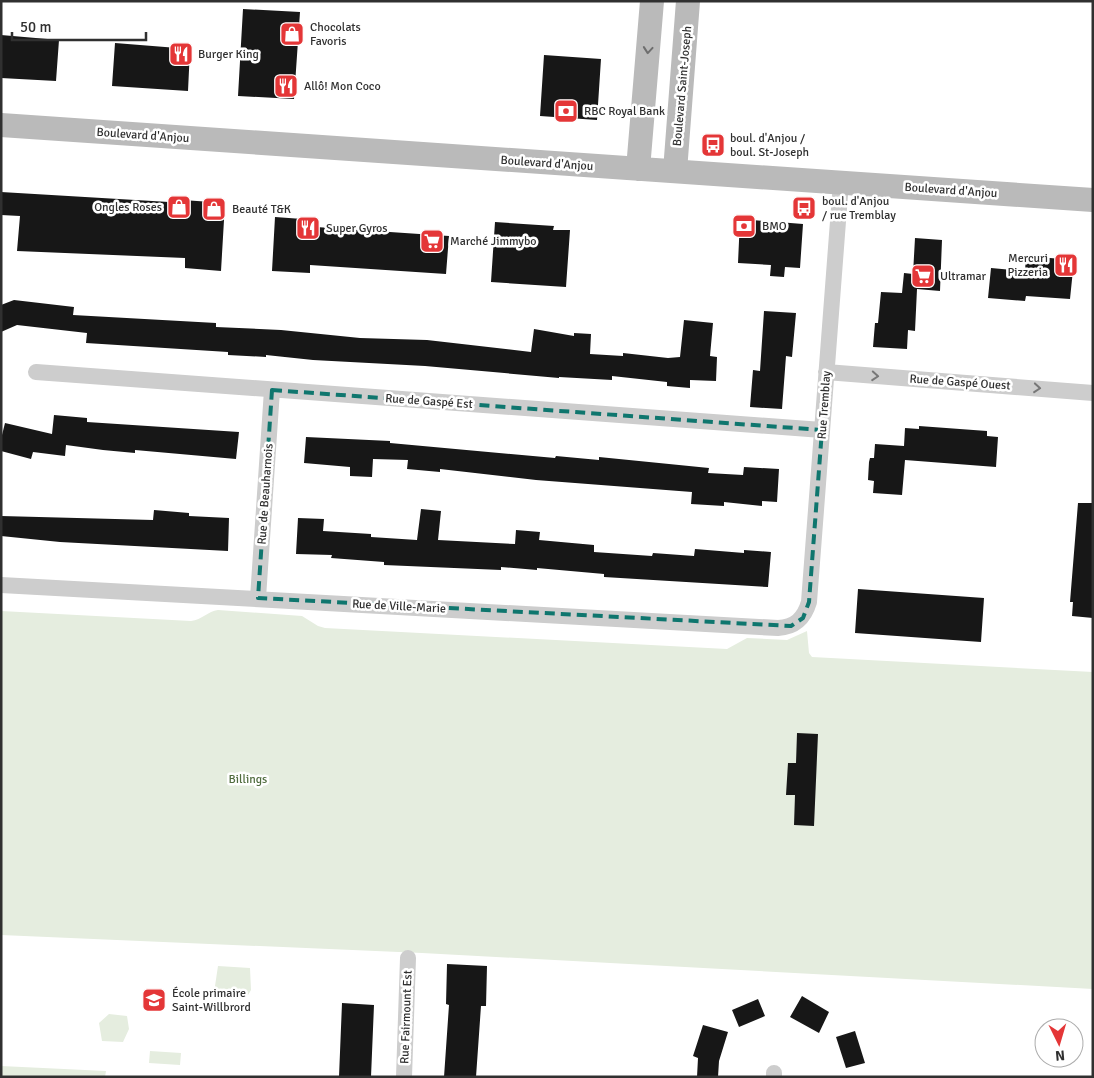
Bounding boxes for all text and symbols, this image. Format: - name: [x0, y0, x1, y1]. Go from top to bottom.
- scale bar: [12, 10, 146, 42]
- text: 50 m: [20, 18, 51, 36]
- place label: Chocolats Favoris: [310, 20, 361, 49]
- shop icon: Chocolats Favoris: [279, 21, 305, 47]
- street label: Boulevard Saint-Joseph: [670, 25, 695, 147]
- restaurant icon: Burger King: [168, 41, 194, 67]
- one-way arrow: [642, 46, 653, 54]
- place label: Burger King: [198, 47, 259, 62]
- restaurant icon: Allô! Mon Coco: [273, 73, 299, 99]
- place label: Allô! Mon Coco: [304, 79, 381, 94]
- bank icon: RBC Royal Bank: [553, 98, 579, 124]
- place label: RBC Royal Bank: [584, 104, 665, 119]
- street label: Boulevard d'Anjou: [96, 125, 190, 146]
- place label: boul. d'Anjou / boul. St-Joseph: [730, 131, 809, 160]
- bus stop icon: boul. d'Anjou / boul. St-Joseph: [700, 132, 726, 158]
- street label: Boulevard d'Anjou: [500, 153, 594, 174]
- street label: Boulevard d'Anjou: [904, 180, 998, 201]
- shop icon: Ongles Roses: [166, 194, 192, 220]
- place label: boul. d'Anjou / rue Tremblay: [822, 194, 896, 223]
- bus stop icon: boul. d'Anjou / rue Tremblay: [791, 195, 817, 221]
- shop icon: Beauté T&K: [201, 196, 227, 222]
- place label: Ongles Roses: [94, 200, 162, 215]
- place label: Beauté T&K: [232, 202, 291, 217]
- bank icon: BMO: [731, 213, 757, 239]
- restaurant icon: Super Gyros: [295, 215, 321, 241]
- place label: BMO: [762, 219, 787, 234]
- place label: Super Gyros: [326, 221, 388, 236]
- supermarket icon: Marché Jimmybo: [419, 228, 445, 254]
- place label: Marché Jimmybo: [450, 234, 537, 249]
- place label: Mercuri Pizzeria: [1007, 251, 1048, 280]
- restaurant icon: Mercuri Pizzeria: [1053, 252, 1079, 278]
- supermarket icon: Ultramar: [910, 263, 936, 289]
- place label: Ultramar: [940, 269, 987, 284]
- street label: Rue Tremblay: [815, 370, 834, 440]
- one-way arrow: [871, 370, 879, 381]
- street label: Rue de Gaspé Ouest: [909, 371, 1011, 394]
- one-way arrow: [1033, 383, 1041, 394]
- street label: Rue de Gaspé Est: [385, 391, 473, 412]
- street label: Rue de Beauharnois: [254, 443, 277, 545]
- street label: Rue de Ville-Marie: [352, 597, 446, 616]
- park label: Billings: [229, 772, 267, 787]
- street label: Rue Fairmount Est: [397, 970, 416, 1064]
- place label: École primaire Saint-Willbrord: [172, 986, 251, 1015]
- school or university icon: École primaire Saint-Willbrord: [141, 987, 167, 1013]
- north arrow: [1034, 1018, 1084, 1068]
- text: N: [1054, 1047, 1066, 1064]

